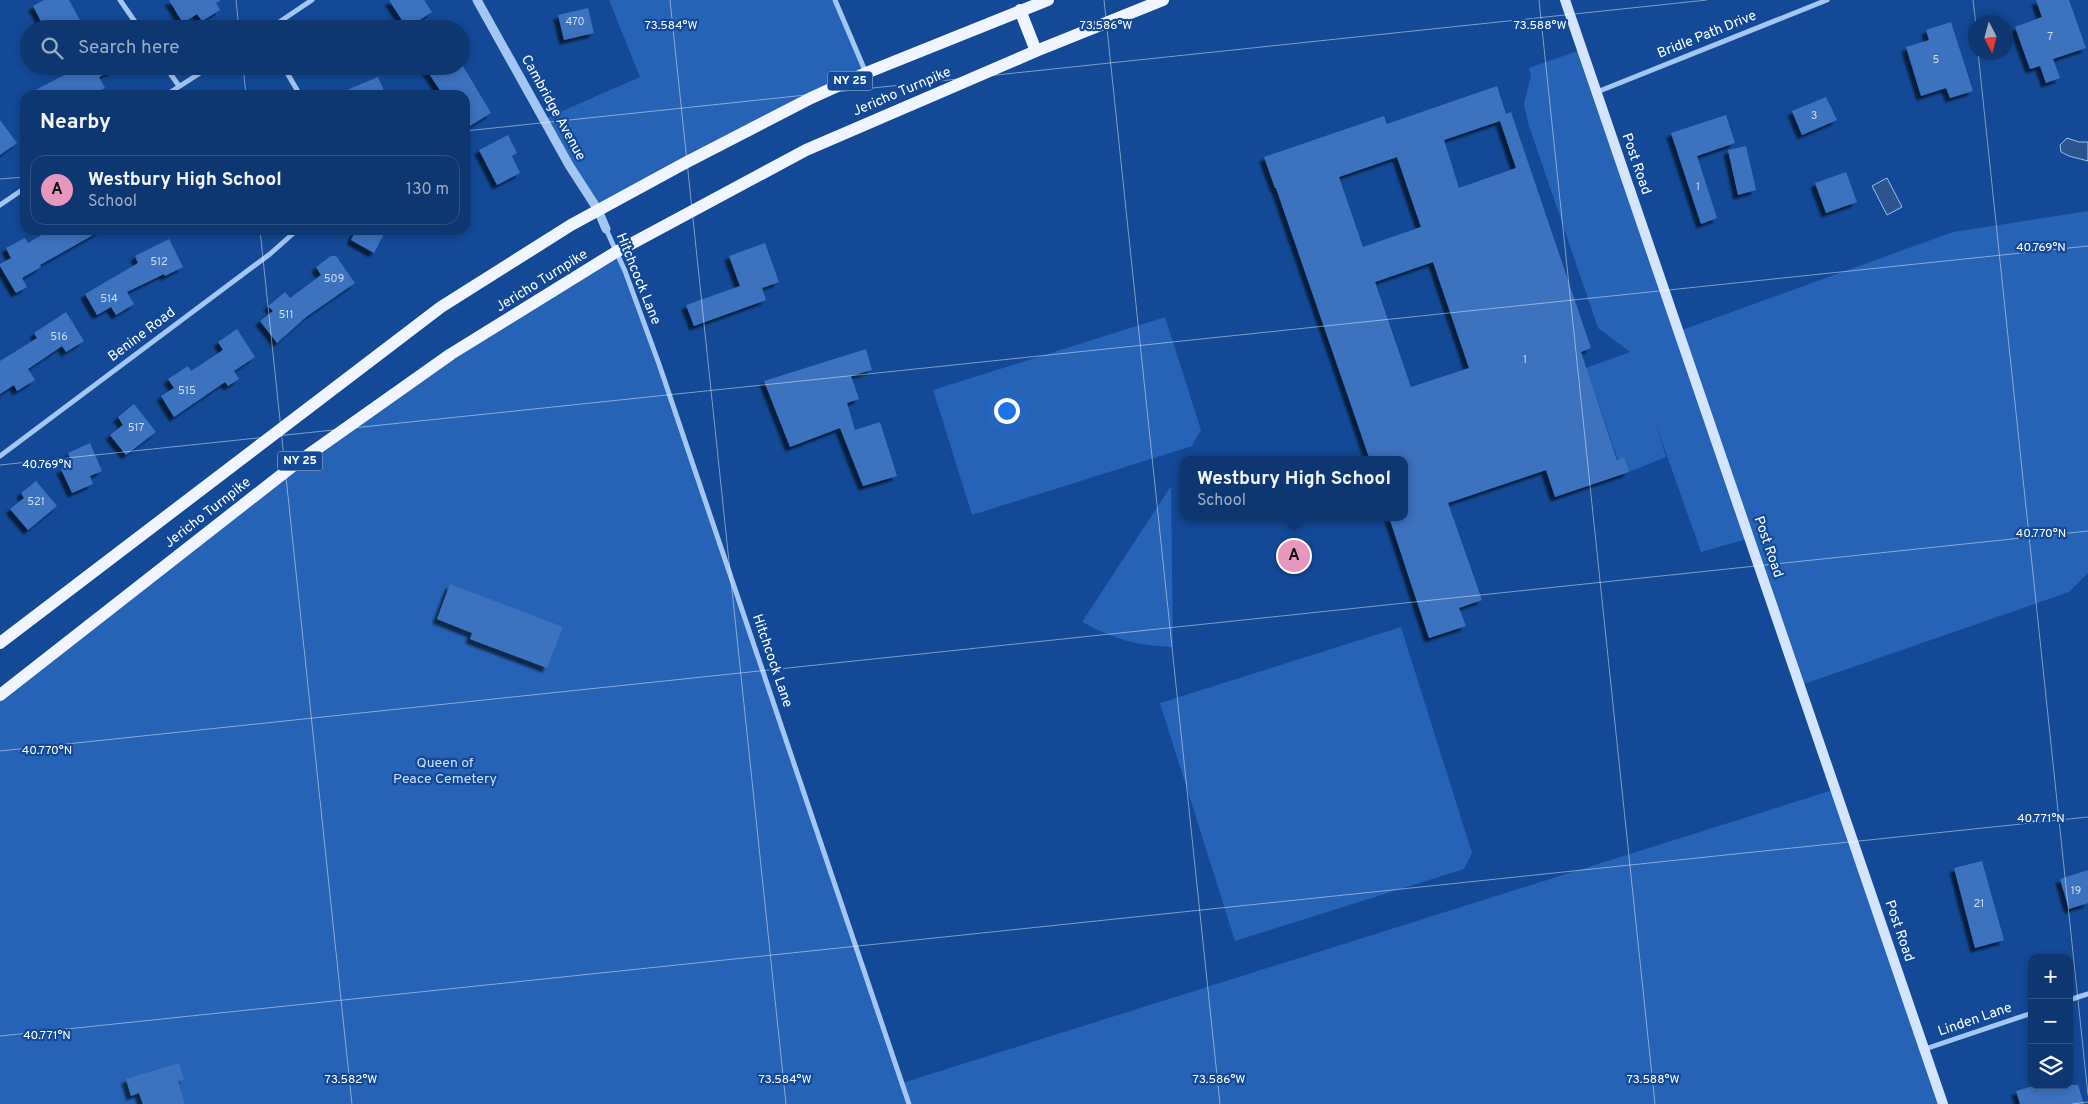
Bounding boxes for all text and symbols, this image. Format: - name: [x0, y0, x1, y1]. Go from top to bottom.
- street label: Bridle Path Drive: [1655, 7, 1759, 63]
- house number: 470: [565, 15, 585, 29]
- north arrow: [1968, 15, 2013, 60]
- text: 73.584°W: [644, 18, 698, 34]
- text: 73.586°W: [1080, 18, 1132, 34]
- text: 73.588°W: [1513, 18, 1567, 34]
- search box: [20, 20, 470, 75]
- house number: 7: [2047, 30, 2053, 44]
- icon: search: [38, 34, 66, 62]
- text: Search here: [78, 36, 180, 60]
- street label: Cambridge Avenue: [517, 52, 589, 164]
- house number: 5: [1933, 53, 1940, 67]
- street label: Jericho Turnpike: [850, 64, 954, 120]
- road number: NY 25: [828, 72, 872, 90]
- text: Nearby: [40, 109, 111, 136]
- house number: 3: [1811, 109, 1817, 123]
- street label: Post Road: [1618, 131, 1654, 197]
- text: Westbury High School: [88, 168, 282, 192]
- text: A: [51, 180, 63, 200]
- text: 130 m: [406, 180, 449, 200]
- house number: 1: [1696, 180, 1700, 194]
- text: School: [88, 192, 137, 212]
- street label: Hitchcock Lane: [612, 231, 664, 327]
- text: 40.769°N: [2016, 240, 2066, 256]
- street label: Jericho Turnpike: [493, 246, 591, 316]
- house number: 512: [150, 255, 168, 269]
- house number: 509: [324, 272, 344, 286]
- house number: 514: [100, 292, 118, 306]
- street label: Benine Road: [105, 304, 179, 366]
- house number: 511: [278, 308, 294, 322]
- house number: 516: [50, 330, 68, 344]
- house number: 1: [1523, 353, 1527, 367]
- house number: 515: [178, 384, 196, 398]
- your location: [994, 398, 1020, 424]
- house number: 517: [128, 421, 145, 435]
- road number: NY 25: [278, 452, 322, 471]
- popup: [1180, 456, 1408, 521]
- text: 40.769°N: [22, 457, 72, 473]
- text: Westbury High School: [1197, 467, 1391, 491]
- street label: Jericho Turnpike: [161, 474, 255, 552]
- text: School: [1197, 491, 1246, 511]
- house number: 521: [27, 495, 45, 509]
- street label: Post Road: [1750, 514, 1786, 580]
- text: 40.770°N: [2016, 526, 2066, 542]
- pin: A: [1278, 537, 1310, 575]
- street label: Hitchcock Lane: [748, 612, 796, 710]
- text: 40.770°N: [22, 743, 72, 759]
- park label: Queen of Peace Cemetery: [393, 755, 497, 788]
- text: 40.771°N: [2017, 811, 2065, 827]
- house number: 19: [2071, 884, 2081, 898]
- house number: 21: [1974, 897, 1984, 911]
- street label: Post Road: [1881, 898, 1917, 964]
- map controls: [2028, 954, 2073, 1089]
- button: +: [2028, 954, 2073, 999]
- street label: Linden Lane: [1936, 999, 2014, 1041]
- button: −: [2028, 999, 2073, 1044]
- text: 40.771°N: [23, 1028, 71, 1044]
- button: layers: [2028, 1044, 2073, 1089]
- text: 73.582°W: [325, 1072, 377, 1088]
- text: 73.584°W: [758, 1072, 812, 1088]
- text: 73.586°W: [1193, 1072, 1245, 1088]
- text: 73.588°W: [1626, 1072, 1680, 1088]

